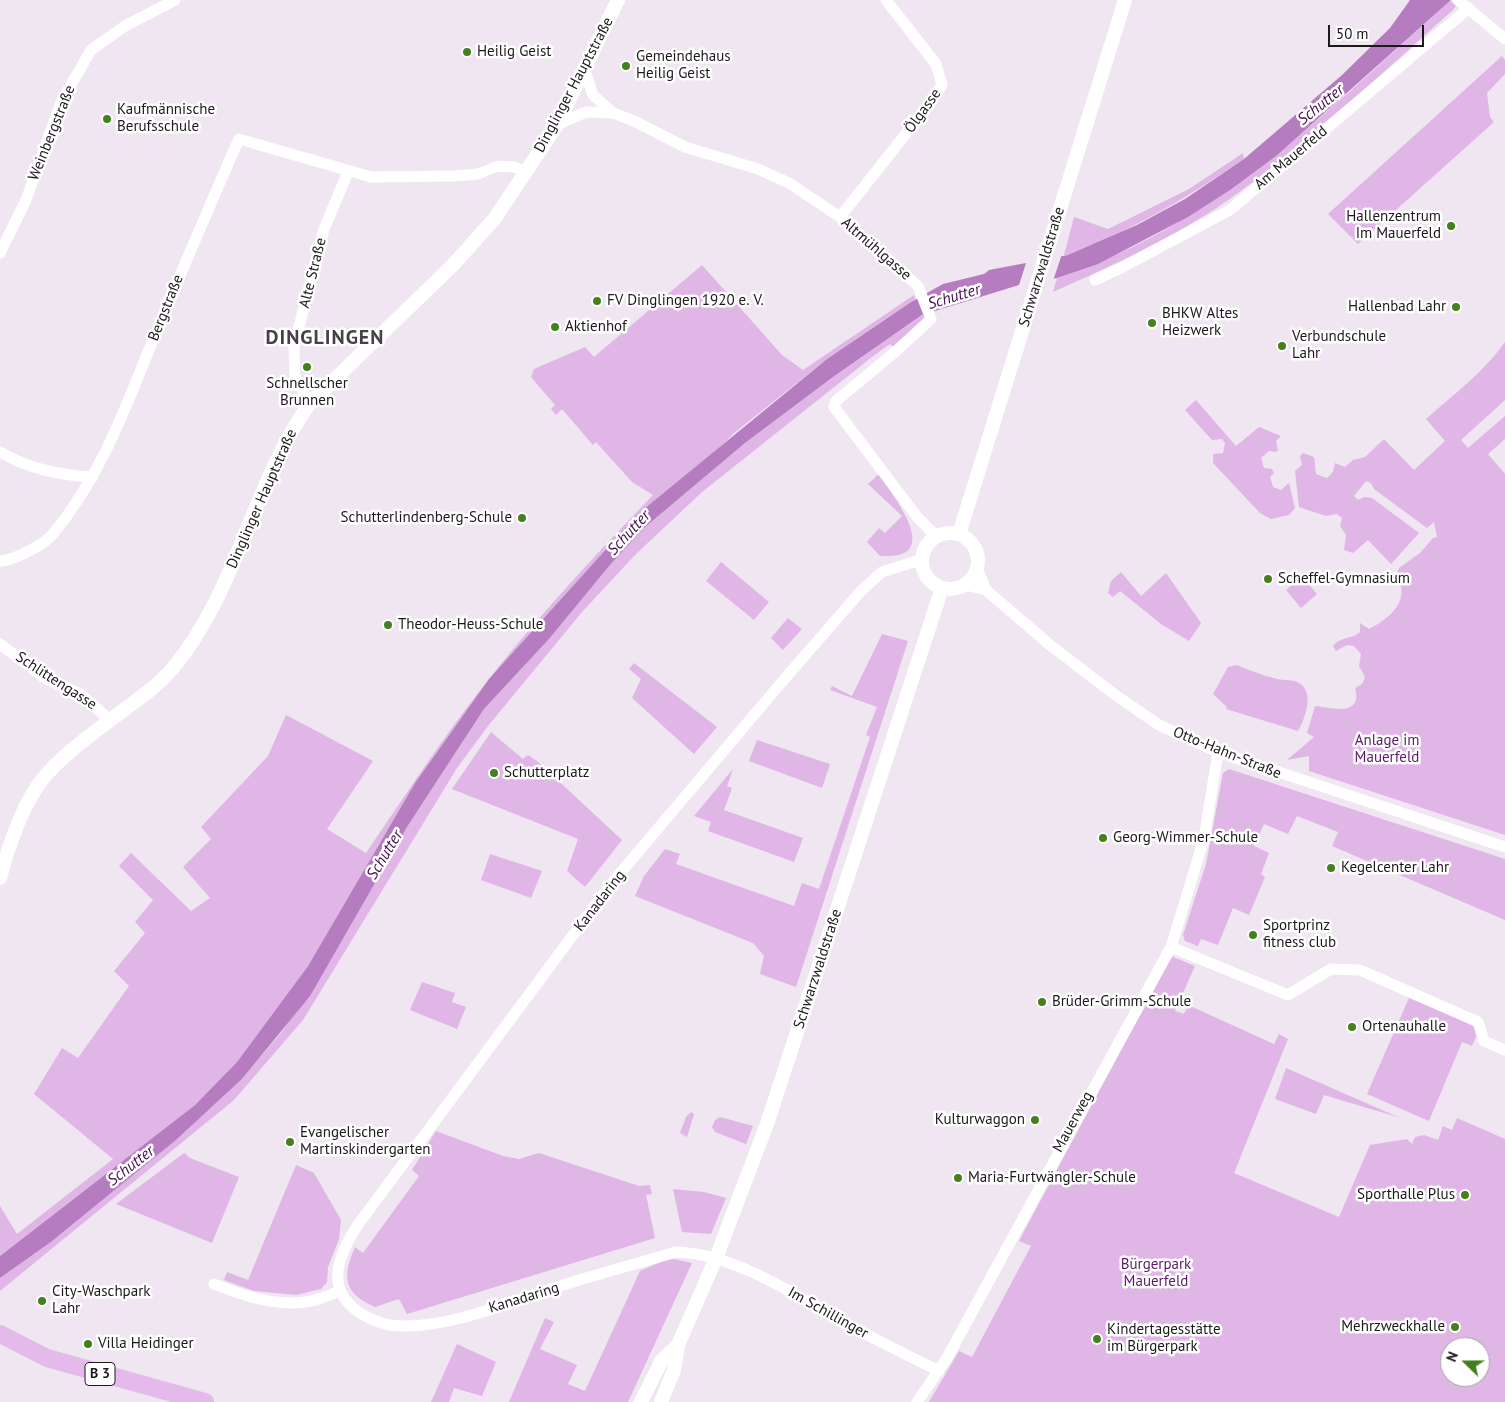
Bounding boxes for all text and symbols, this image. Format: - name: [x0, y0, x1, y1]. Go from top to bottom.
- street label: Dinglinger Hauptstraße: [531, 14, 617, 156]
- scale bar: [1330, 15, 1426, 47]
- text: 50 m: [1336, 24, 1369, 43]
- place label: Heilig Geist: [477, 43, 551, 61]
- marker: Heilig Geist: [461, 46, 473, 58]
- place label: Gemeindehaus Heilig Geist: [636, 48, 731, 83]
- marker: Gemeindehaus Heilig Geist: [620, 60, 632, 72]
- water label: Schutter: [1294, 81, 1348, 129]
- street label: Weinbergstraße: [25, 83, 79, 183]
- street label: Ölgasse: [901, 85, 945, 137]
- place label: Kaufmännische Berufsschule: [117, 101, 215, 136]
- marker: Kaufmännische Berufsschule: [101, 113, 113, 125]
- street label: Am Mauerfeld: [1251, 122, 1331, 194]
- street label: Schwarzwaldstraße: [1015, 205, 1069, 329]
- place label: Hallenzentrum Im Mauerfeld: [1346, 208, 1441, 243]
- street label: Altmühlgasse: [837, 214, 915, 284]
- marker: Hallenzentrum Im Mauerfeld: [1445, 220, 1457, 232]
- street label: Alte Straße: [296, 236, 330, 310]
- street label: Bergstraße: [145, 272, 187, 344]
- water label: Schutter: [925, 280, 983, 314]
- place label: FV Dinglingen 1920 e. V.: [607, 292, 764, 310]
- marker: FV Dinglingen 1920 e. V.: [591, 295, 603, 307]
- place label: Hallenbad Lahr: [1348, 298, 1446, 316]
- marker: Hallenbad Lahr: [1450, 301, 1462, 313]
- place label: BHKW Altes Heizwerk: [1162, 305, 1238, 340]
- marker: BHKW Altes Heizwerk: [1146, 317, 1158, 329]
- place label: Aktienhof: [565, 318, 627, 336]
- marker: Aktienhof: [549, 321, 561, 333]
- district label: DINGLINGEN: [264, 326, 386, 350]
- place label: Verbundschule Lahr: [1292, 328, 1386, 363]
- marker: Verbundschule Lahr: [1276, 340, 1288, 352]
- marker: Schnellscher Brunnen: [301, 361, 313, 373]
- place label: Schnellscher Brunnen: [266, 375, 348, 410]
- street label: Dinglinger Hauptstraße: [223, 426, 301, 572]
- water label: Schutter: [604, 507, 654, 559]
- place label: Schutterlindenberg-Schule: [340, 509, 512, 527]
- marker: Schutterlindenberg-Schule: [516, 512, 528, 524]
- place label: Scheffel-Gymnasium: [1278, 570, 1410, 588]
- marker: Scheffel-Gymnasium: [1262, 573, 1274, 585]
- place label: Theodor-Heuss-Schule: [398, 616, 543, 634]
- marker: Theodor-Heuss-Schule: [382, 619, 394, 631]
- street label: Schlittengasse: [12, 648, 100, 714]
- street label: Otto-Hahn-Straße: [1170, 723, 1284, 783]
- park label: Anlage im Mauerfeld: [1355, 732, 1419, 767]
- place label: Schutterplatz: [504, 764, 589, 782]
- marker: Schutterplatz: [488, 767, 500, 779]
- water label: Schutter: [363, 827, 407, 883]
- place label: Georg-Wimmer-Schule: [1113, 829, 1258, 847]
- marker: Georg-Wimmer-Schule: [1097, 832, 1109, 844]
- place label: Kegelcenter Lahr: [1341, 859, 1449, 877]
- marker: Kegelcenter Lahr: [1325, 862, 1337, 874]
- street label: Kanadaring: [571, 867, 629, 935]
- street label: Schwarzwaldstraße: [790, 907, 846, 1031]
- place label: Sportprinz fitness club: [1263, 917, 1336, 952]
- marker: Sportprinz fitness club: [1247, 929, 1259, 941]
- place label: Brüder-Grimm-Schule: [1052, 993, 1191, 1011]
- marker: Brüder-Grimm-Schule: [1036, 996, 1048, 1008]
- place label: Ortenauhalle: [1362, 1018, 1446, 1036]
- marker: Ortenauhalle: [1346, 1021, 1358, 1033]
- street label: Mauerweg: [1049, 1089, 1097, 1155]
- place label: Kulturwaggon: [935, 1111, 1025, 1129]
- marker: Kulturwaggon: [1029, 1114, 1041, 1126]
- place label: Evangelischer Martinskindergarten: [300, 1124, 430, 1159]
- marker: Evangelischer Martinskindergarten: [284, 1136, 296, 1148]
- water label: Schutter: [104, 1142, 158, 1190]
- place label: Maria-Furtwängler-Schule: [968, 1169, 1136, 1187]
- marker: Maria-Furtwängler-Schule: [952, 1172, 964, 1184]
- place label: Sporthalle Plus: [1357, 1186, 1455, 1204]
- marker: Sporthalle Plus: [1459, 1189, 1471, 1201]
- park label: Bürgerpark Mauerfeld: [1121, 1256, 1191, 1291]
- street label: Kanadaring: [487, 1279, 561, 1317]
- place label: City-Waschpark Lahr: [52, 1283, 150, 1318]
- street label: Im Schillinger: [785, 1283, 871, 1343]
- marker: City-Waschpark Lahr: [36, 1295, 48, 1307]
- place label: Mehrzweckhalle: [1341, 1318, 1445, 1336]
- place label: Kindertagesstätte im Bürgerpark: [1107, 1321, 1221, 1356]
- marker: Mehrzweckhalle: [1449, 1321, 1461, 1333]
- marker: Kindertagesstätte im Bürgerpark: [1091, 1333, 1103, 1345]
- place label: Villa Heidinger: [98, 1335, 194, 1353]
- north arrow: [1440, 1337, 1490, 1387]
- marker: Villa Heidinger: [82, 1338, 94, 1350]
- text: N: [1442, 1349, 1462, 1364]
- road number: B 3: [85, 1362, 115, 1386]

